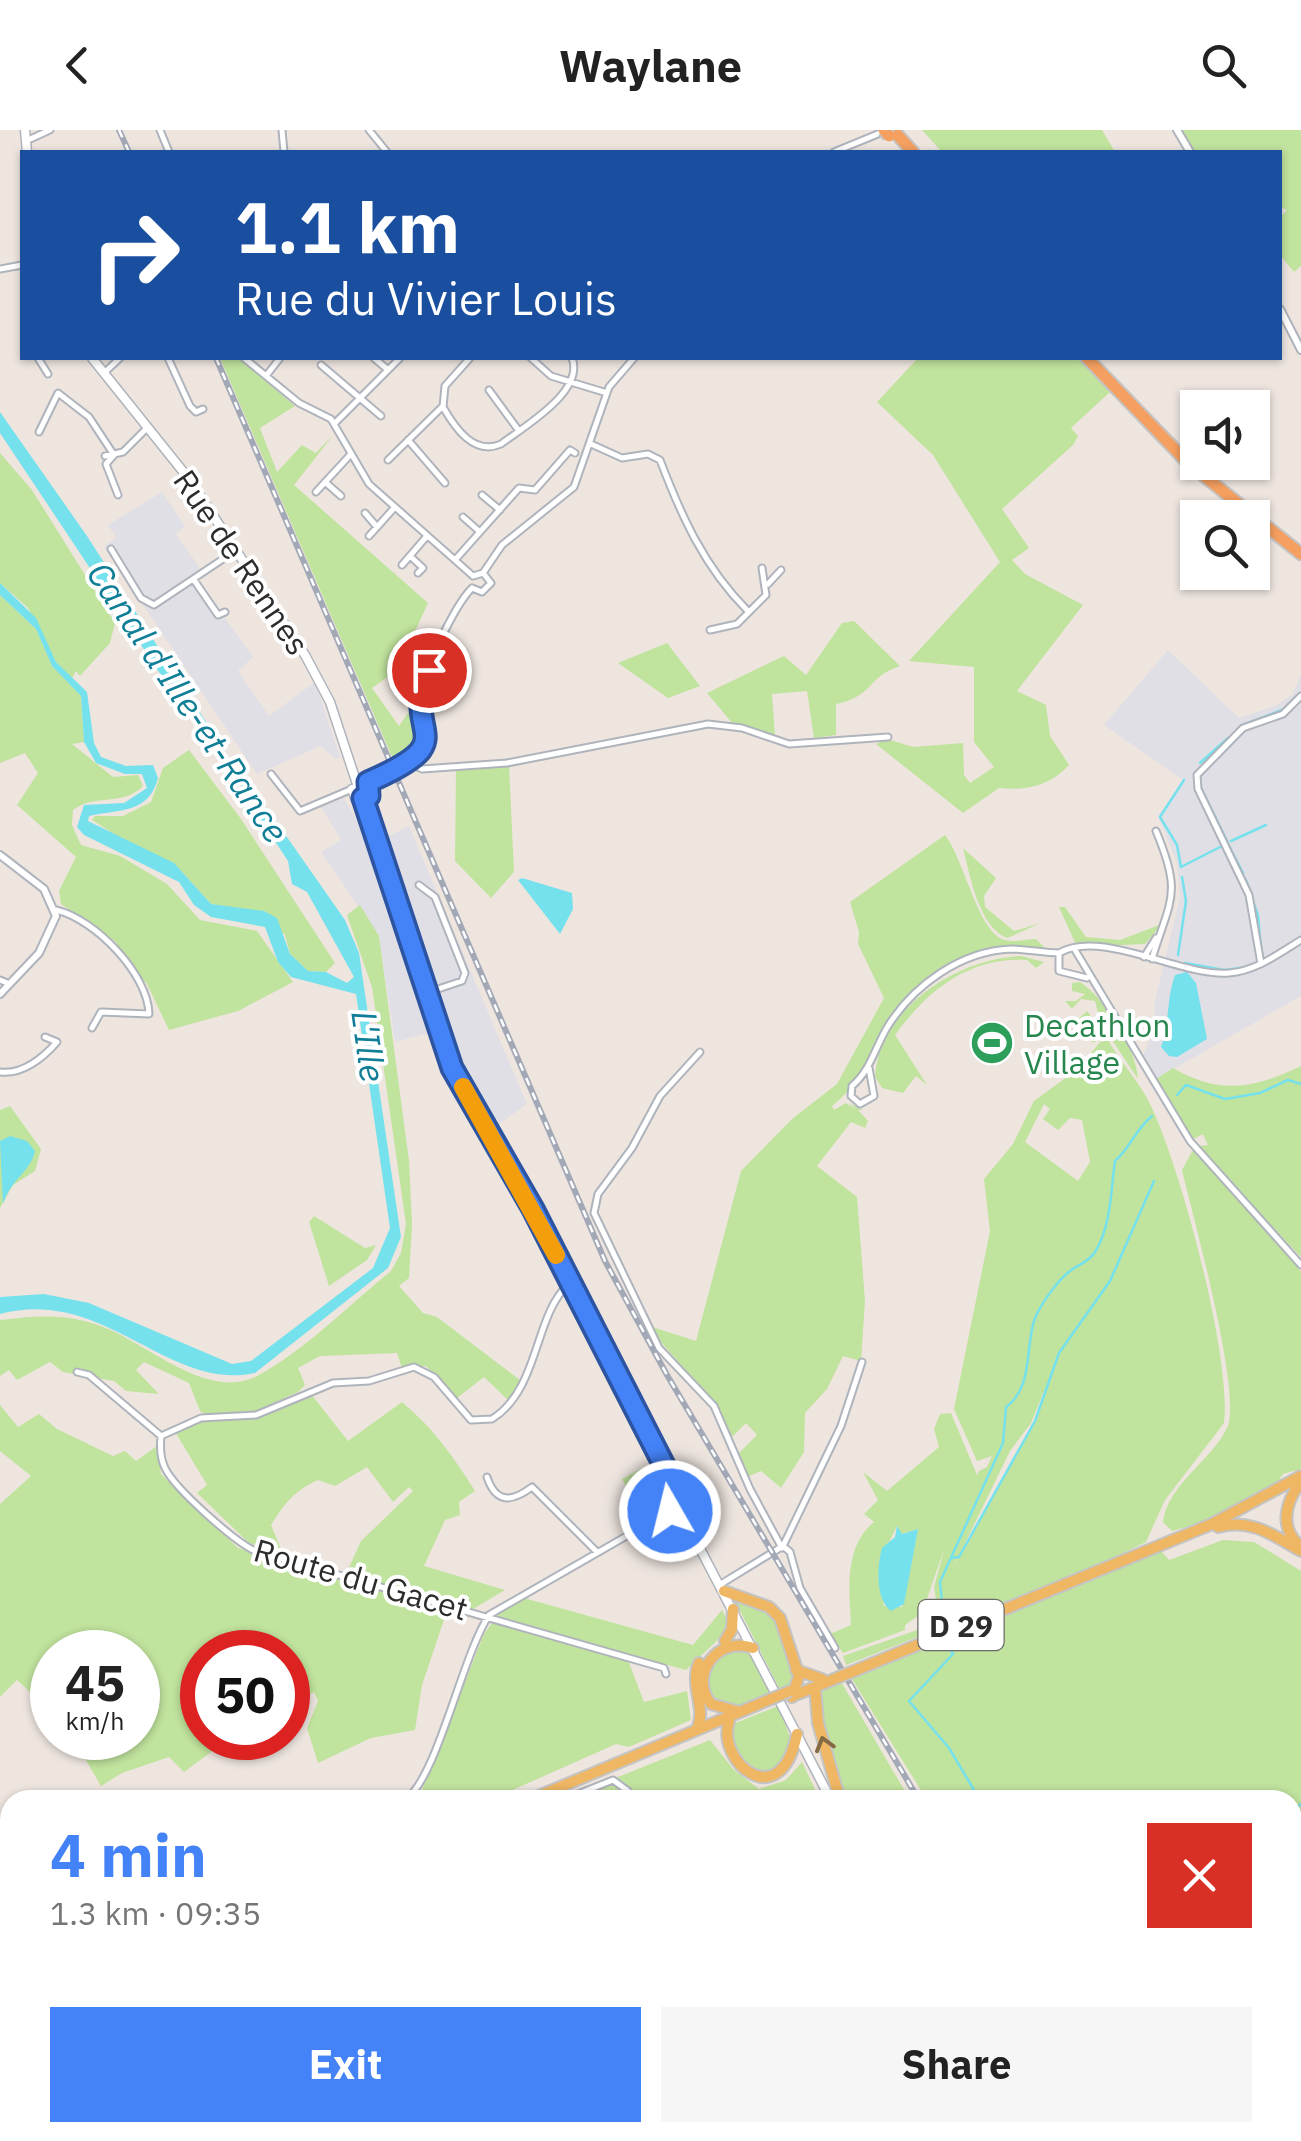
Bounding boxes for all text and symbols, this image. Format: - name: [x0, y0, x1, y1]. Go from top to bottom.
- text: Waylane: [559, 36, 742, 94]
- icon: back: [50, 38, 105, 93]
- icon: search: [1196, 38, 1251, 93]
- text: 1.1 km: [235, 181, 460, 272]
- icon: right: [70, 190, 200, 320]
- text: Rue du Vivier Louis: [235, 269, 617, 327]
- map controls: [1180, 390, 1270, 590]
- button: sound: [1180, 390, 1270, 480]
- street label: Rue de Rennes: [165, 461, 319, 663]
- button: search: [1180, 500, 1270, 590]
- water label: Canal d'Ille-et-Rance: [77, 553, 299, 851]
- pin: [387, 628, 472, 713]
- icon: arrive: [402, 643, 457, 698]
- place label: Decathlon Village: [1024, 1004, 1170, 1083]
- water label: L'Ille: [341, 1007, 397, 1085]
- sports icon: Decathlon Village: [969, 1020, 1015, 1066]
- position arrow: [618, 1459, 722, 1563]
- street label: Route du Gacet: [249, 1528, 473, 1630]
- road number: D 29: [918, 1600, 1004, 1650]
- speed limit sign: 50: [180, 1630, 310, 1760]
- text: 45: [65, 1650, 125, 1715]
- text: km/h: [66, 1704, 124, 1737]
- one-way arrow: [815, 1736, 836, 1753]
- text: 4 min: [50, 1815, 207, 1894]
- button: close: [1147, 1823, 1252, 1928]
- text: 1.3 km · 09:35: [50, 1892, 261, 1934]
- button: Exit: [50, 2007, 641, 2122]
- button: Share: [661, 2007, 1252, 2122]

